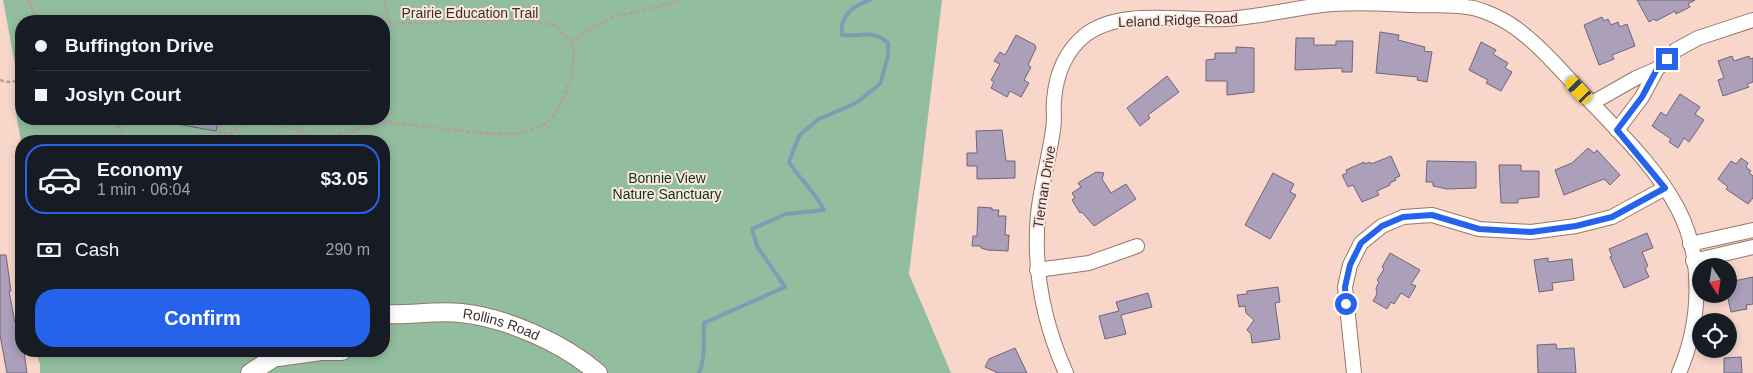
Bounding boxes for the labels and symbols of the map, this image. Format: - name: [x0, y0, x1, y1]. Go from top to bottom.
- street label: Prairie Education Trail: [402, 5, 538, 21]
- street label: Leland Ridge Road: [1118, 10, 1238, 30]
- route end: [1656, 48, 1678, 70]
- car: [1563, 74, 1594, 106]
- street label: Tiernan Drive: [1030, 144, 1058, 229]
- park label: Bonnie View Nature Sanctuary: [613, 170, 721, 202]
- north arrow: [1692, 258, 1738, 302]
- route start: [1335, 293, 1357, 315]
- street label: Rollins Road: [462, 305, 542, 343]

